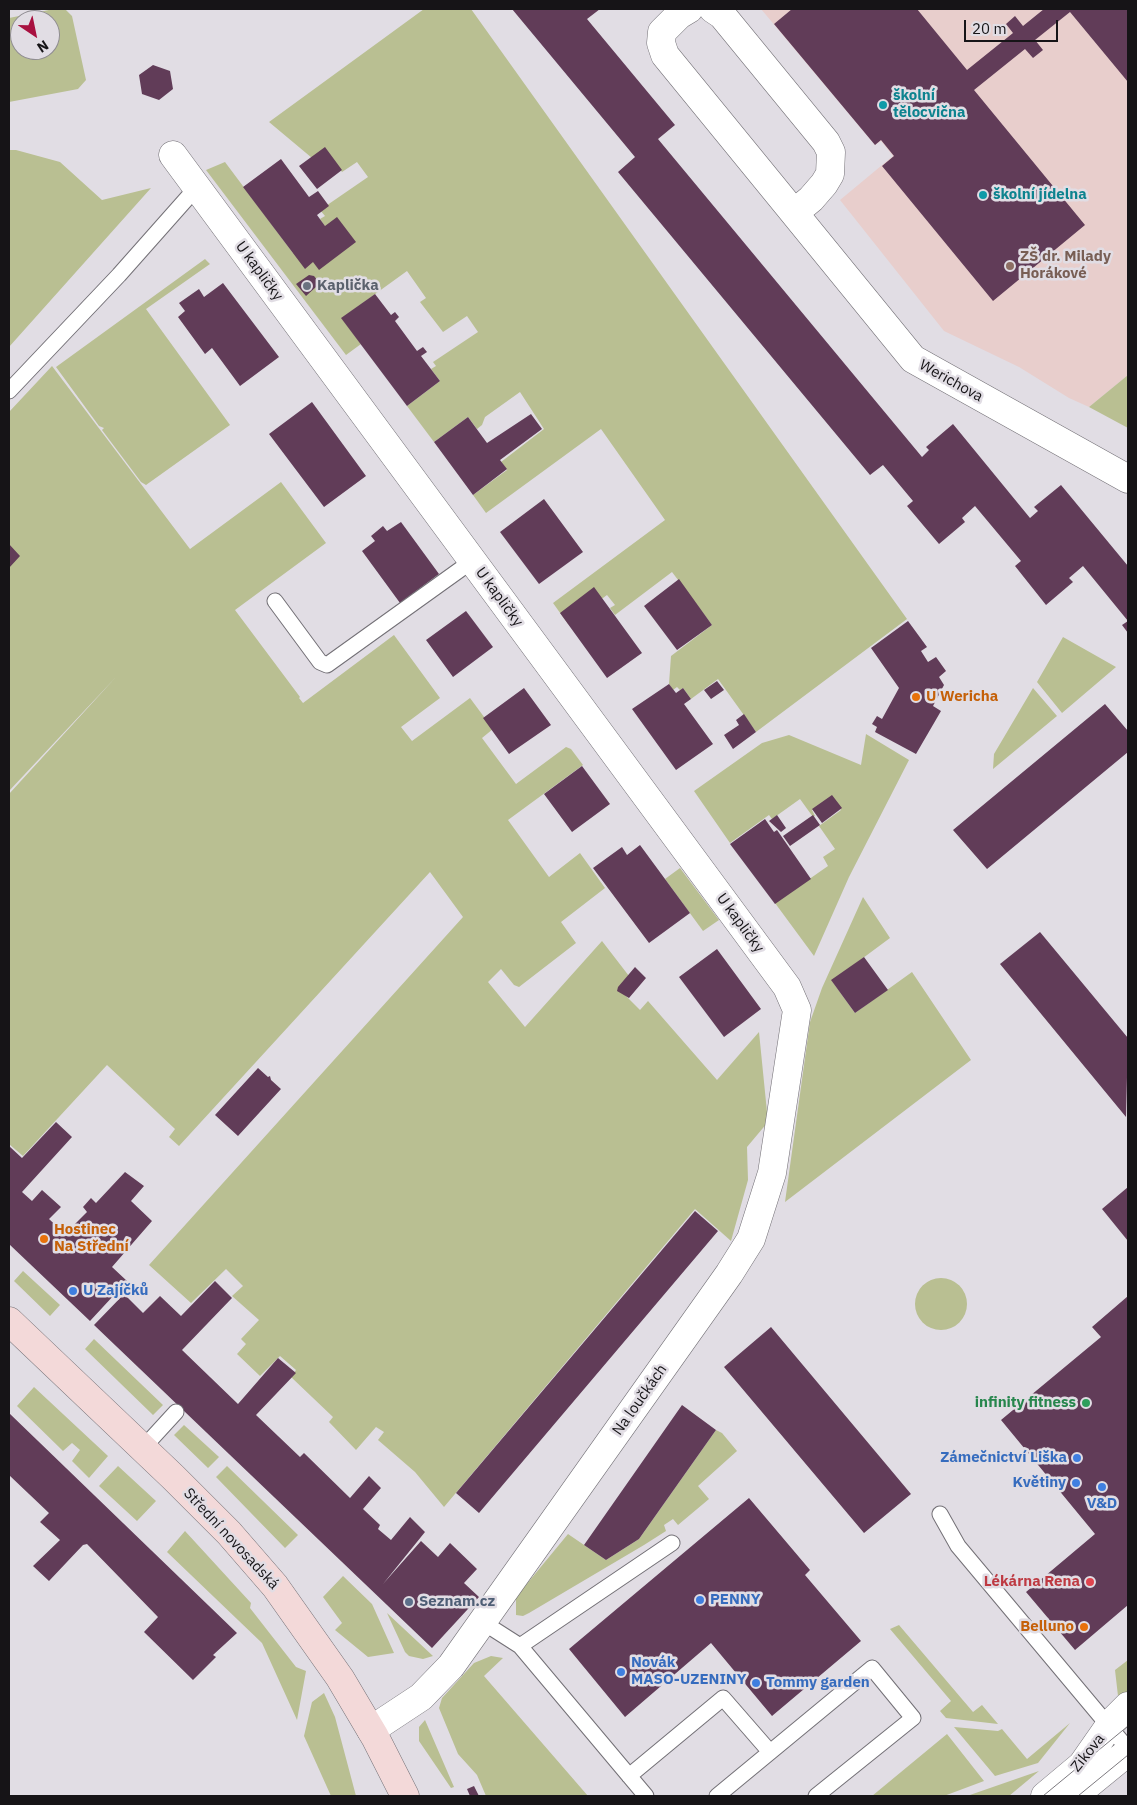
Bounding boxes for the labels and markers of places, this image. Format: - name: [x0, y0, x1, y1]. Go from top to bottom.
- place label: školní tělocvična: [893, 87, 965, 122]
- marker: školní tělocvična: [877, 99, 889, 111]
- place label: školní jídelna: [993, 186, 1087, 204]
- marker: školní jídelna: [977, 189, 989, 201]
- place label: ZŠ dr. Milady Horákové: [1020, 248, 1111, 283]
- marker: ZŠ dr. Milady Horákové: [1004, 260, 1016, 272]
- place label: Kaplička: [317, 277, 379, 295]
- marker: Kaplička: [301, 280, 313, 292]
- place label: U Wericha: [926, 688, 998, 706]
- marker: U Wericha: [910, 691, 922, 703]
- place label: Hostinec Na Střední: [54, 1221, 129, 1256]
- marker: Hostinec Na Střední: [38, 1233, 50, 1245]
- place label: U Zajíčků: [83, 1282, 148, 1300]
- marker: U Zajíčků: [67, 1285, 79, 1297]
- place label: infinity fitness: [975, 1394, 1076, 1412]
- marker: infinity fitness: [1080, 1397, 1092, 1409]
- place label: Zámečnictví Liška: [940, 1449, 1067, 1467]
- marker: Zámečnictví Liška: [1071, 1452, 1083, 1464]
- place label: Květiny: [1013, 1474, 1066, 1492]
- marker: Květiny: [1070, 1477, 1082, 1489]
- marker: V&D: [1096, 1481, 1108, 1493]
- place label: V&D: [1087, 1495, 1117, 1513]
- place label: Lékárna Rena: [984, 1573, 1080, 1591]
- marker: Lékárna Rena: [1084, 1576, 1096, 1588]
- place label: PENNY: [710, 1591, 760, 1609]
- place label: Seznam.cz: [419, 1593, 495, 1611]
- marker: PENNY: [694, 1594, 706, 1606]
- marker: Seznam.cz: [403, 1596, 415, 1608]
- place label: Belluno: [1020, 1618, 1074, 1636]
- marker: Belluno: [1078, 1621, 1090, 1633]
- place label: Novák MASO-UZENINY: [631, 1654, 746, 1689]
- marker: Novák MASO-UZENINY: [615, 1666, 627, 1678]
- place label: Tommy garden: [766, 1674, 870, 1692]
- marker: Tommy garden: [750, 1677, 762, 1689]

